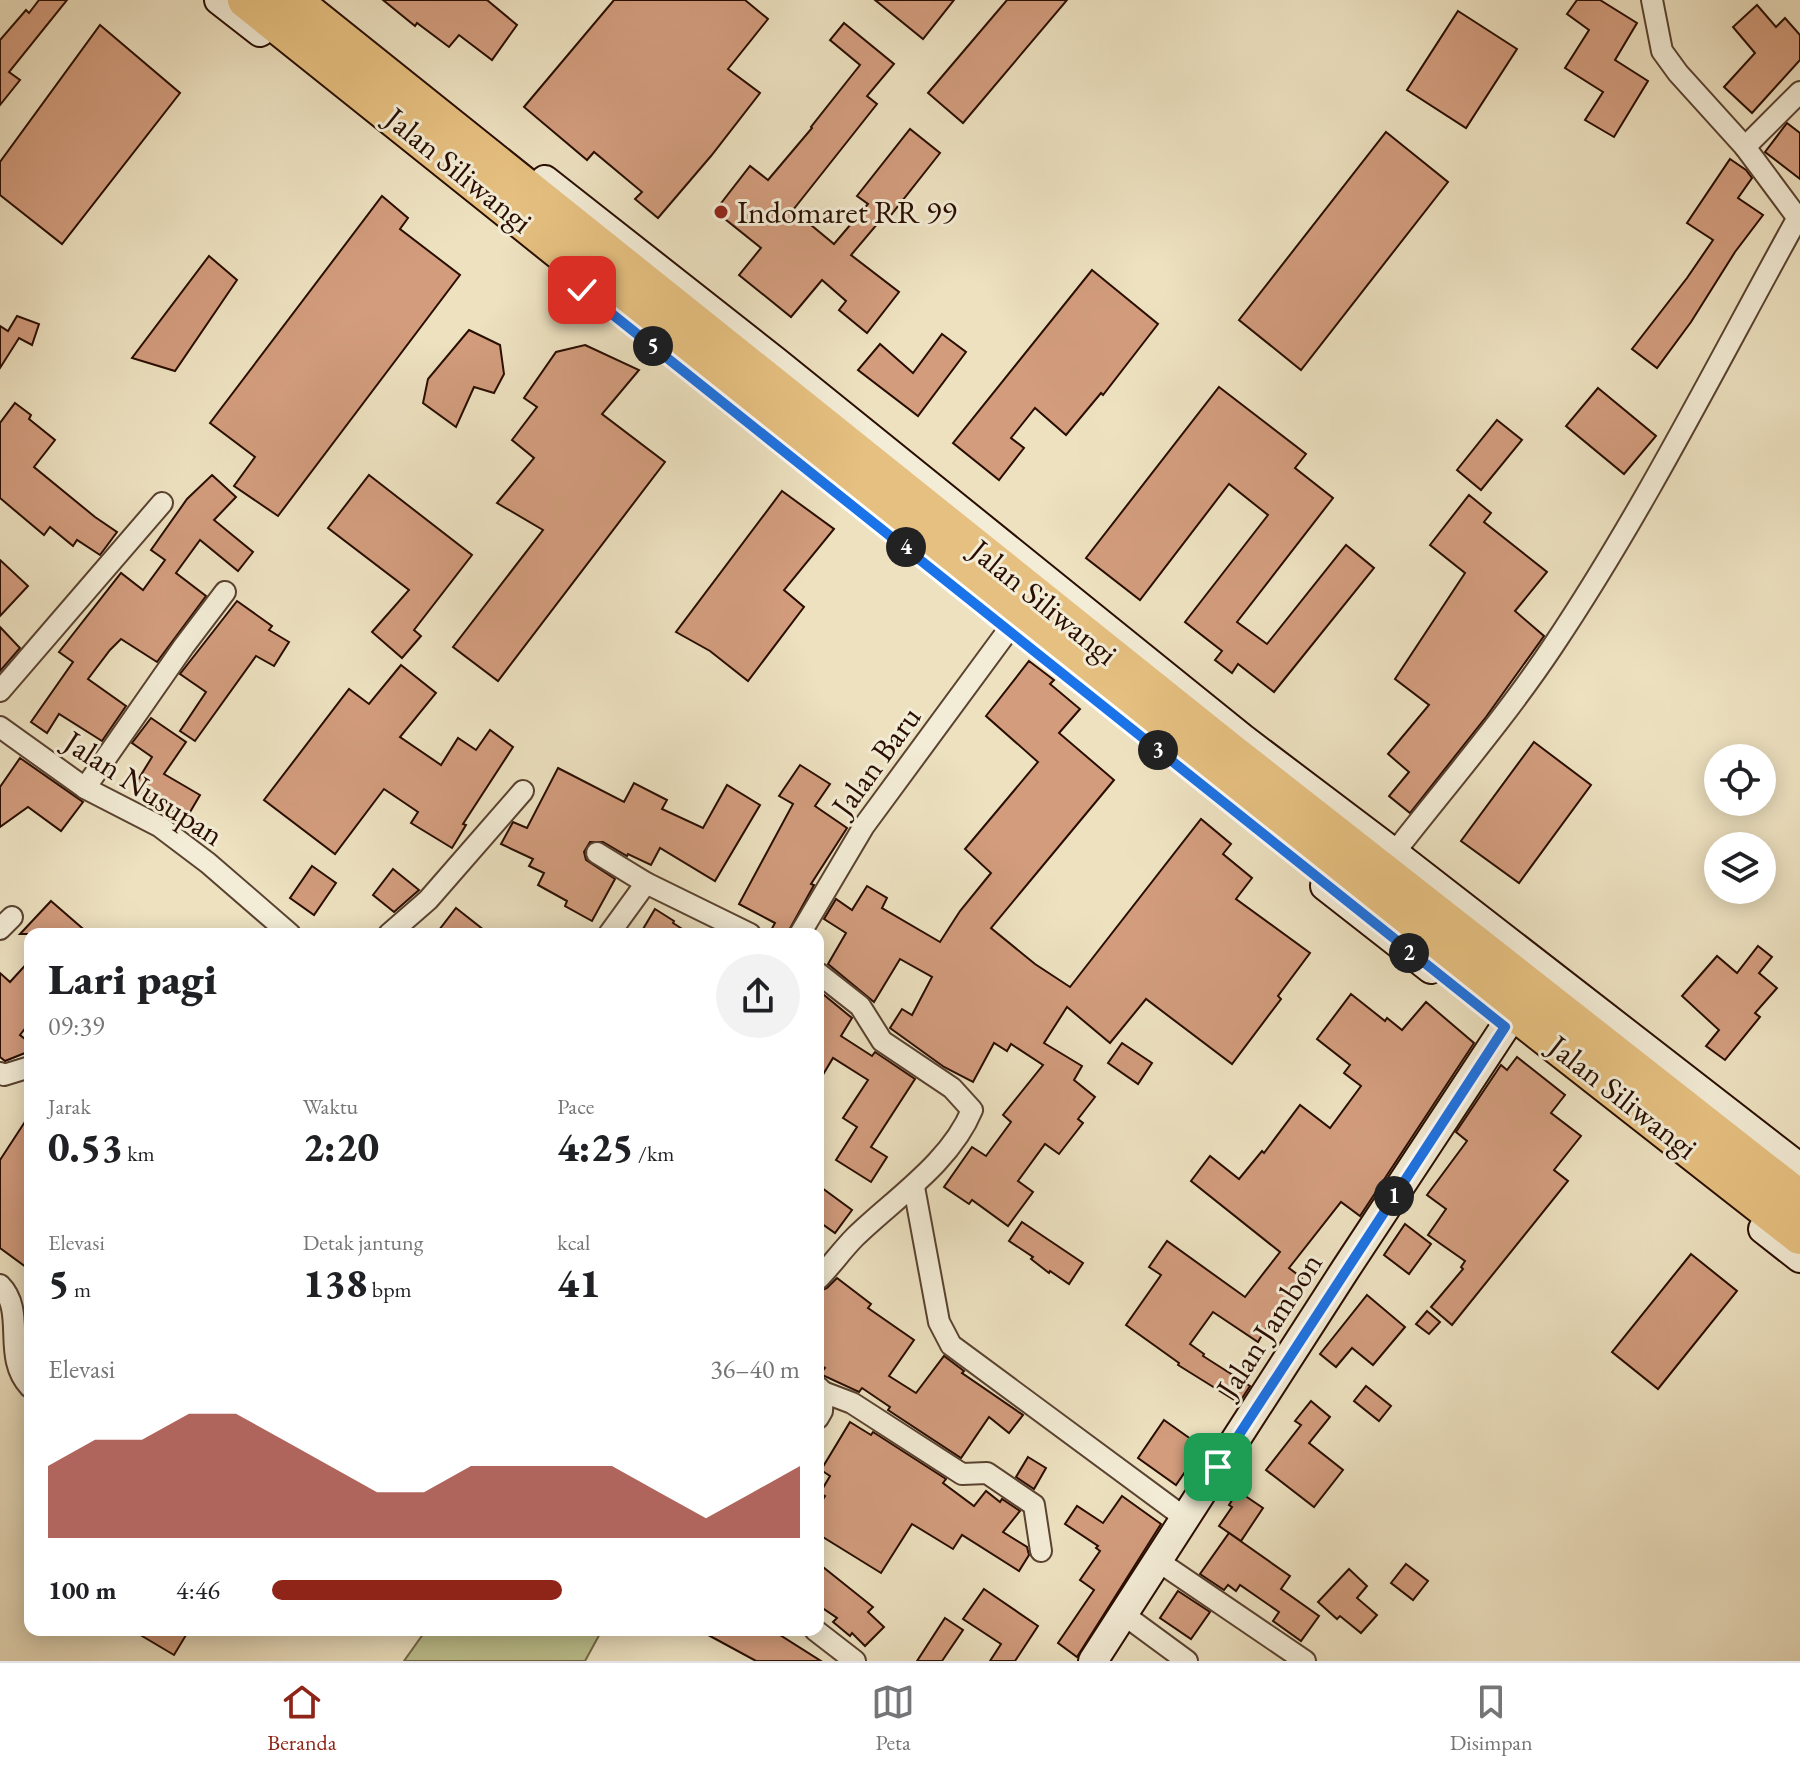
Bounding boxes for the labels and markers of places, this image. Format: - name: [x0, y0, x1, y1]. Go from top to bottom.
- place label: Indomaret RR 99: [737, 191, 957, 233]
- marker: Indomaret RR 99: [712, 203, 730, 221]
- pin: [548, 256, 616, 324]
- pin: 5: [633, 326, 673, 366]
- pin: 4: [886, 527, 926, 567]
- pin: 3: [1138, 730, 1178, 770]
- pin: 2: [1389, 933, 1429, 973]
- pin: 1: [1374, 1176, 1414, 1216]
- pin: [1184, 1433, 1252, 1501]

